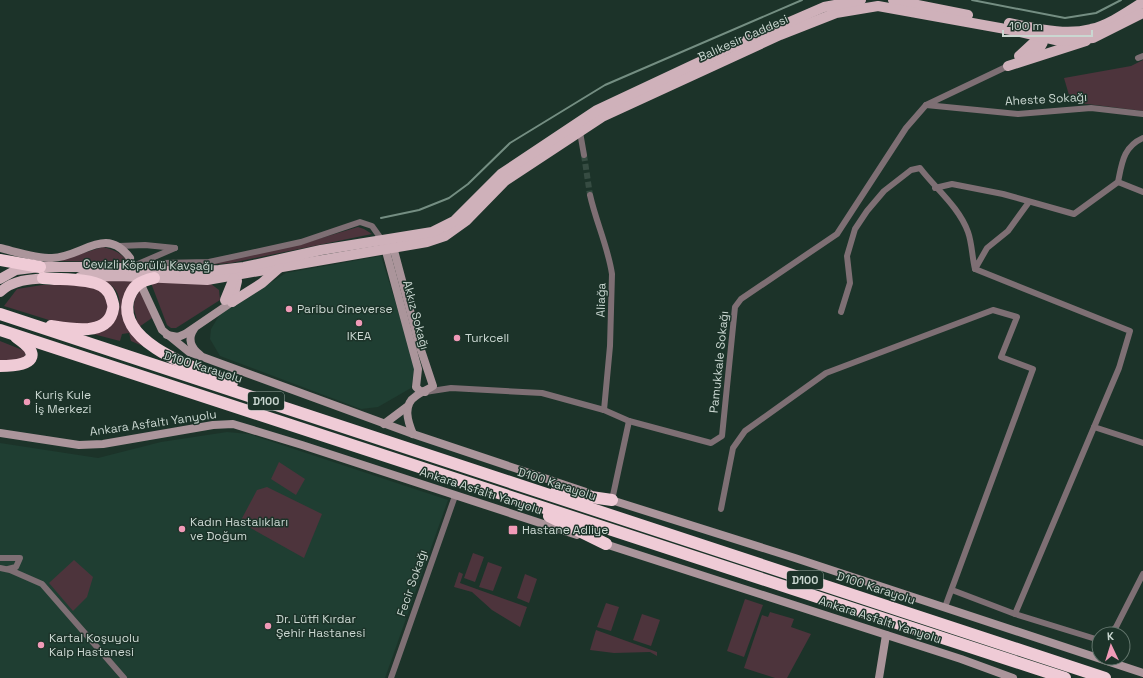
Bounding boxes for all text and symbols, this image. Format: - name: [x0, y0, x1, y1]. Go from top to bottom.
- street label: Balıkesir Caddesi: [695, 11, 791, 65]
- scale bar: [1003, 12, 1092, 38]
- text: 100 m: [1009, 18, 1043, 34]
- street label: Aheste Sokağı: [1005, 89, 1087, 109]
- street label: Cevizli Köprülü Kavşağı: [83, 256, 213, 274]
- street label: Akkız Sokağı: [399, 279, 433, 351]
- street label: Aliağa: [592, 282, 610, 318]
- place label: Paribu Cineverse: [297, 301, 393, 317]
- marker: Paribu Cineverse: [284, 304, 294, 314]
- street label: Pamukkale Sokağı: [706, 310, 732, 414]
- marker: IKEA: [354, 318, 364, 328]
- place label: IKEA: [347, 328, 372, 344]
- place label: Turkcell: [465, 330, 509, 346]
- marker: Turkcell: [452, 333, 462, 343]
- street label: D100 Karayolu: [162, 347, 244, 387]
- place label: Kuriş Kule İş Merkezi: [35, 387, 92, 417]
- road number: D100: [248, 392, 284, 410]
- marker: Kuriş Kule İş Merkezi: [22, 397, 32, 407]
- street label: Ankara Asfaltı Yanyolu: [89, 406, 217, 440]
- street label: Ankara Asfaltı Yanyolu: [418, 464, 544, 518]
- street label: D100 Karayolu: [516, 464, 598, 504]
- place label: Kadın Hastalıkları ve Doğum: [190, 514, 288, 544]
- place label: Hastane Adliye: [522, 522, 608, 538]
- marker: Kadın Hastalıkları ve Doğum: [177, 524, 187, 534]
- marker: Hastane Adliye: [507, 524, 519, 536]
- street label: Fecir Sokağı: [393, 547, 431, 619]
- street label: D100 Karayolu: [835, 568, 917, 608]
- road number: D100: [787, 571, 823, 589]
- street label: Ankara Asfaltı Yanyolu: [817, 593, 943, 647]
- place label: Dr. Lütfi Kırdar Şehir Hastanesi: [276, 611, 365, 641]
- marker: Dr. Lütfi Kırdar Şehir Hastanesi: [263, 621, 273, 631]
- north arrow: [1091, 626, 1131, 666]
- text: K: [1106, 629, 1114, 643]
- place label: Kartal Koşuyolu Kalp Hastanesi: [49, 630, 139, 660]
- marker: Kartal Koşuyolu Kalp Hastanesi: [36, 640, 46, 650]

